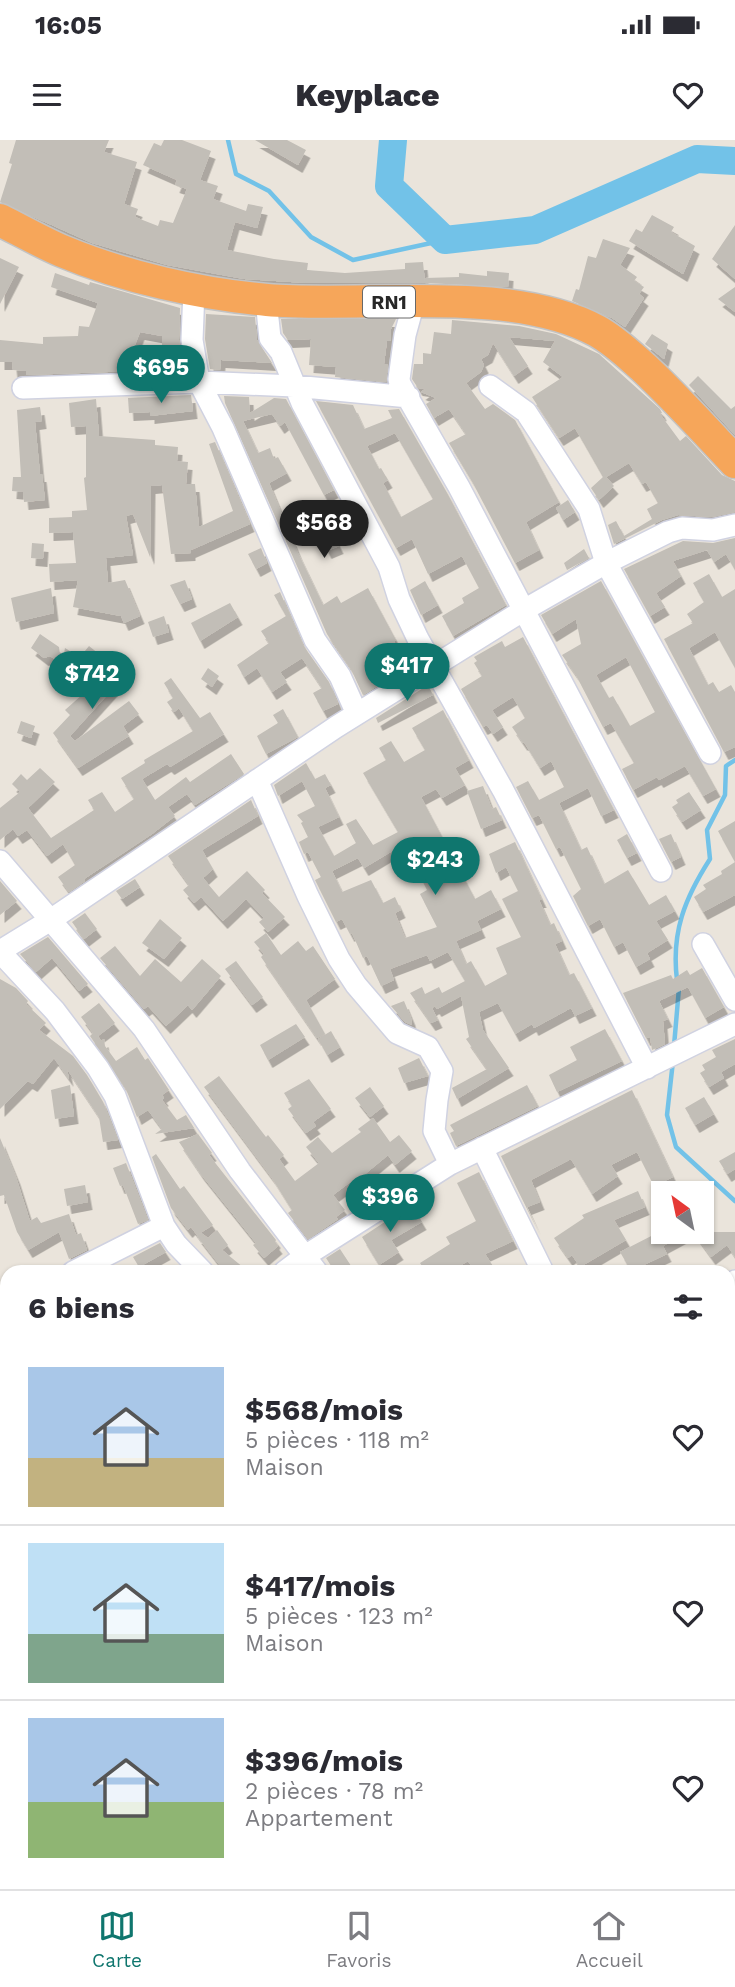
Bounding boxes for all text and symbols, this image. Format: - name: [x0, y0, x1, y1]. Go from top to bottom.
- text: 16:05: [35, 10, 102, 40]
- icon: menu: [28, 76, 66, 114]
- text: Keyplace: [295, 76, 440, 114]
- icon: heart: [669, 76, 707, 114]
- road number: RN1: [363, 286, 415, 318]
- pin: $695: [120, 345, 202, 405]
- text: $695: [133, 354, 189, 381]
- pin: $568: [283, 500, 365, 560]
- text: $568: [296, 509, 352, 536]
- pin: $417: [366, 644, 448, 703]
- pin: $742: [51, 652, 133, 711]
- text: $417: [381, 652, 433, 679]
- text: $742: [64, 660, 120, 687]
- pin: $243: [394, 838, 476, 897]
- text: $243: [407, 846, 463, 873]
- pin: $396: [349, 1174, 431, 1234]
- north arrow: [651, 1181, 714, 1244]
- map controls: [651, 1181, 714, 1244]
- text: $396: [362, 1183, 418, 1210]
- icon: filters: [669, 1288, 707, 1326]
- text: 6 biens: [28, 1290, 135, 1325]
- text: $568/mois: [245, 1392, 403, 1427]
- icon: home: [84, 1395, 168, 1479]
- icon: heart: [669, 1418, 707, 1456]
- text: 5 pièces · 118 m²: [245, 1427, 429, 1454]
- text: Maison: [245, 1454, 324, 1481]
- text: $417/mois: [245, 1568, 395, 1603]
- icon: home: [84, 1571, 168, 1655]
- icon: heart: [669, 1594, 707, 1632]
- text: 5 pièces · 123 m²: [245, 1603, 433, 1630]
- text: Maison: [245, 1630, 324, 1657]
- text: $396/mois: [245, 1743, 403, 1778]
- icon: home: [84, 1746, 168, 1830]
- icon: heart: [669, 1769, 707, 1807]
- text: 2 pièces · 78 m²: [245, 1778, 423, 1805]
- text: Appartement: [245, 1805, 393, 1832]
- tab: Carte: [92, 1907, 142, 1972]
- tab: Favoris: [326, 1907, 391, 1972]
- tab: Accueil: [576, 1907, 643, 1972]

